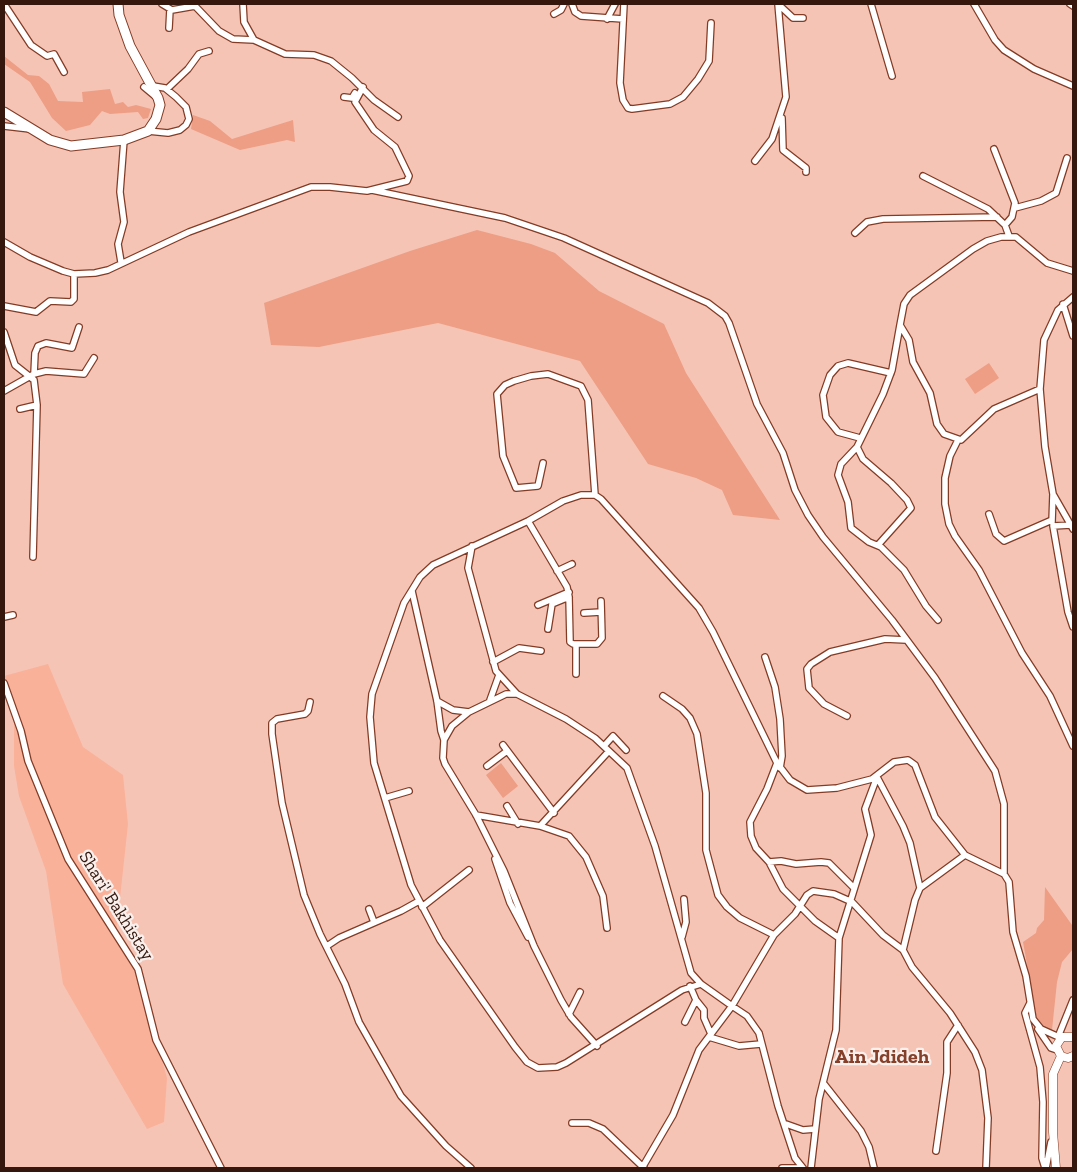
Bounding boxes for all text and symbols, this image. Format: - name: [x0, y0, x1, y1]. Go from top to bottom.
- street label: Shari' Bakhistay: [74, 847, 158, 965]
- district label: Ain Jdideh: [835, 1045, 929, 1069]

